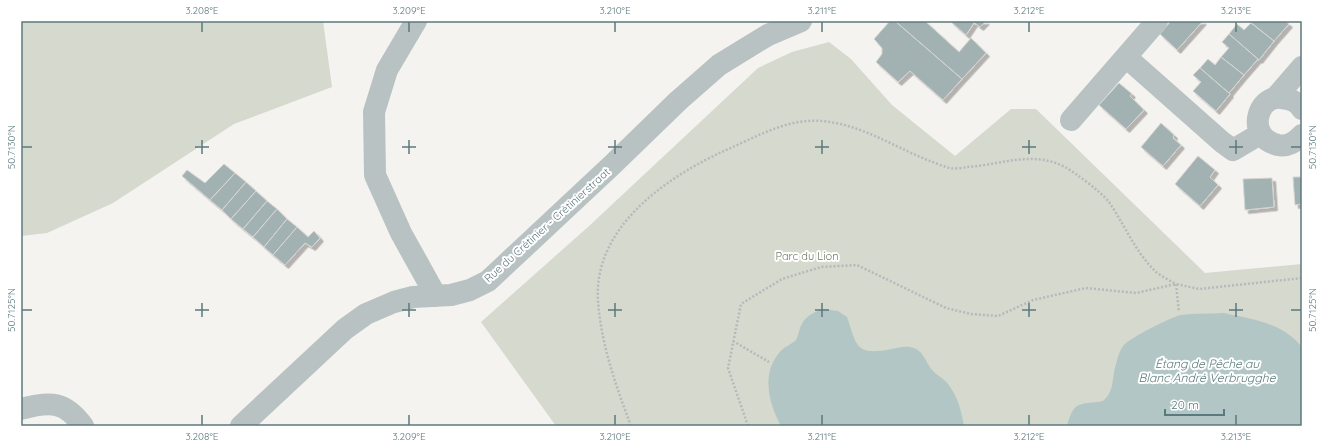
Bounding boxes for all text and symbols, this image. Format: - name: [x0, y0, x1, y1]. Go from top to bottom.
- text: 3.208°E: [186, 4, 219, 17]
- text: 3.209°E: [392, 4, 426, 17]
- text: 3.210°E: [599, 4, 631, 17]
- text: 3.211°E: [808, 4, 837, 17]
- text: 3.212°E: [1014, 4, 1045, 17]
- text: 3.213°E: [1221, 4, 1252, 17]
- text: 50.7130°N: [5, 125, 18, 169]
- text: 50.7130°N: [1306, 125, 1319, 169]
- street label: Rue du Crétinier - Crétinierstraat: [481, 165, 613, 285]
- park label: Parc du Lion: [775, 249, 839, 263]
- text: 50.7125°N: [5, 288, 18, 332]
- text: 50.7125°N: [1306, 288, 1319, 332]
- water label: Étang de Pêche au Blanc André Verbrugghe: [1139, 356, 1277, 385]
- scale bar: [1165, 391, 1224, 417]
- text: 20 m: [1171, 397, 1199, 412]
- text: 3.208°E: [186, 430, 219, 443]
- text: 3.209°E: [392, 430, 426, 443]
- text: 3.210°E: [599, 430, 631, 443]
- text: 3.211°E: [808, 430, 837, 443]
- text: 3.212°E: [1014, 430, 1045, 443]
- text: 3.213°E: [1221, 430, 1252, 443]

